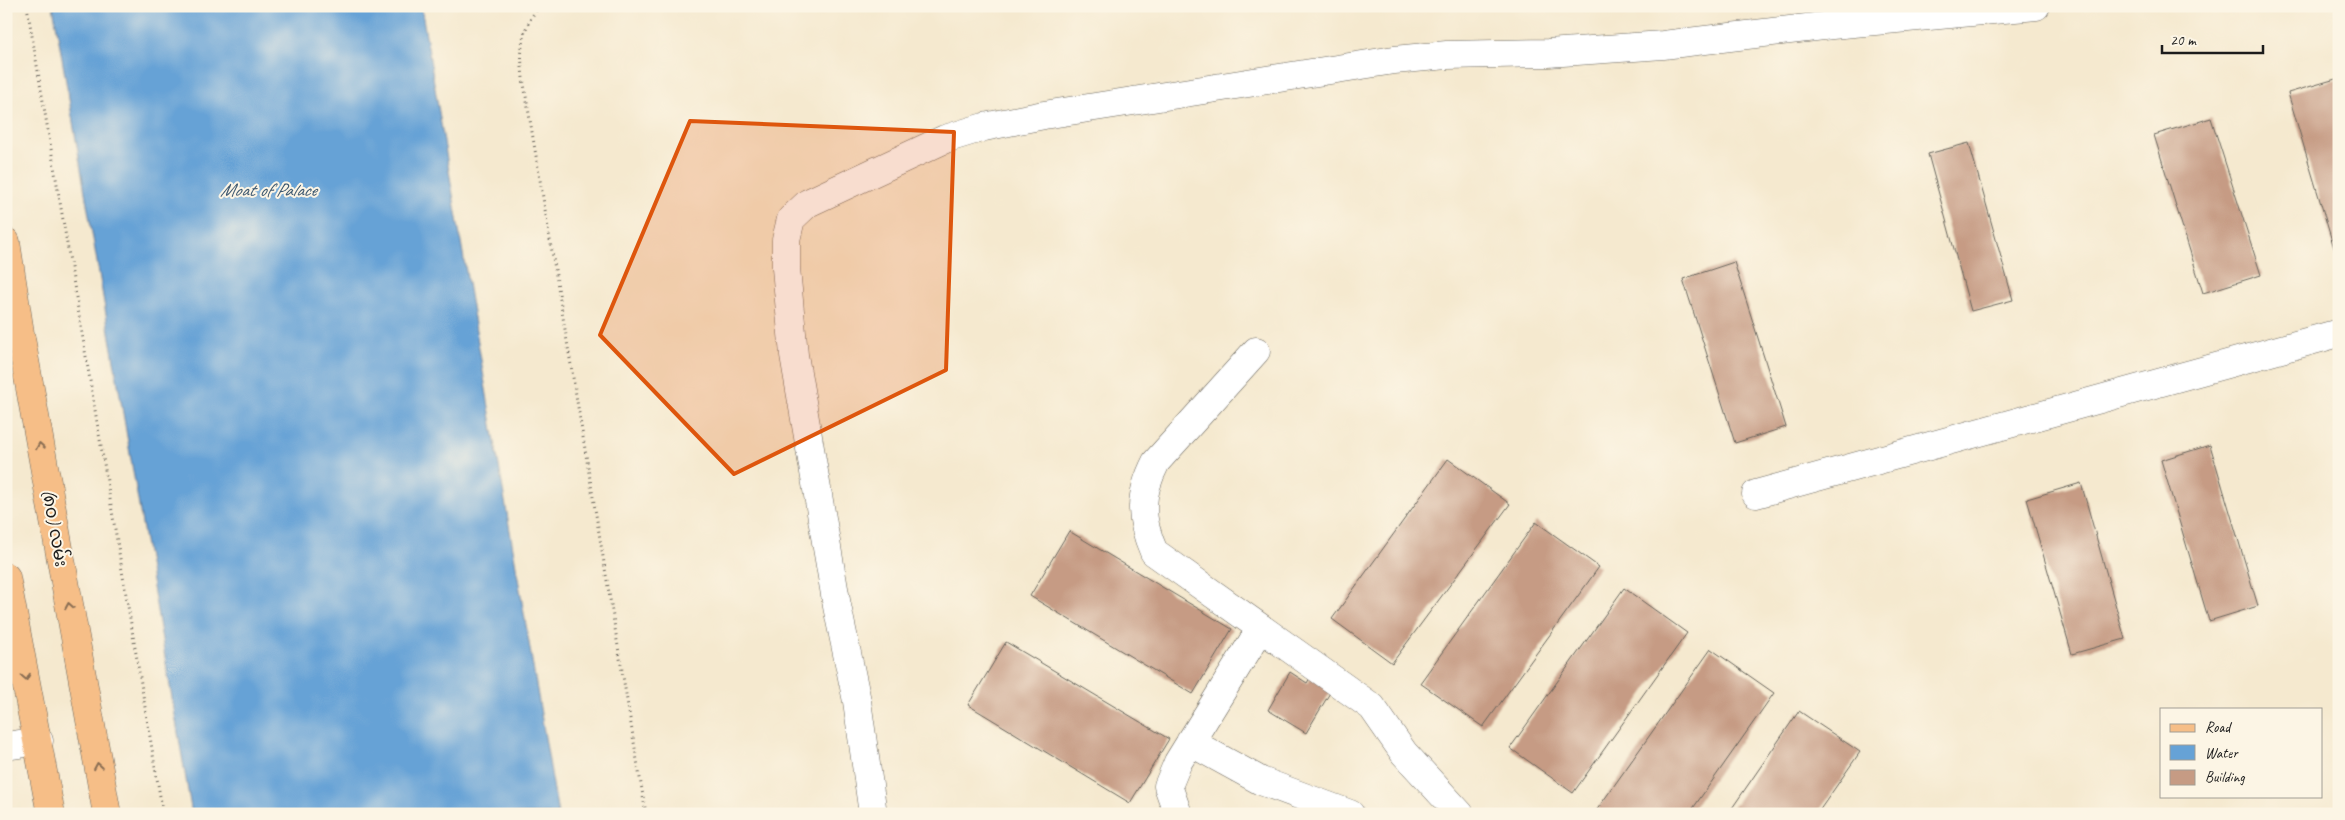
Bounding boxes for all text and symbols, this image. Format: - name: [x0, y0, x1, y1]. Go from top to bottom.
- scale bar: [2162, 22, 2264, 54]
- text: 20 m: [2170, 31, 2197, 50]
- water label: Moat of Palace: [220, 178, 319, 202]
- one-way arrow: [36, 442, 46, 450]
- street label: (၈၀) လမ်း: [37, 487, 75, 569]
- one-way arrow: [65, 601, 75, 610]
- one-way arrow: [20, 672, 31, 681]
- legend: [2160, 708, 2322, 798]
- text: Road: [2205, 718, 2232, 737]
- text: Water: [2205, 744, 2239, 763]
- one-way arrow: [93, 761, 103, 770]
- text: Building: [2205, 768, 2245, 787]

